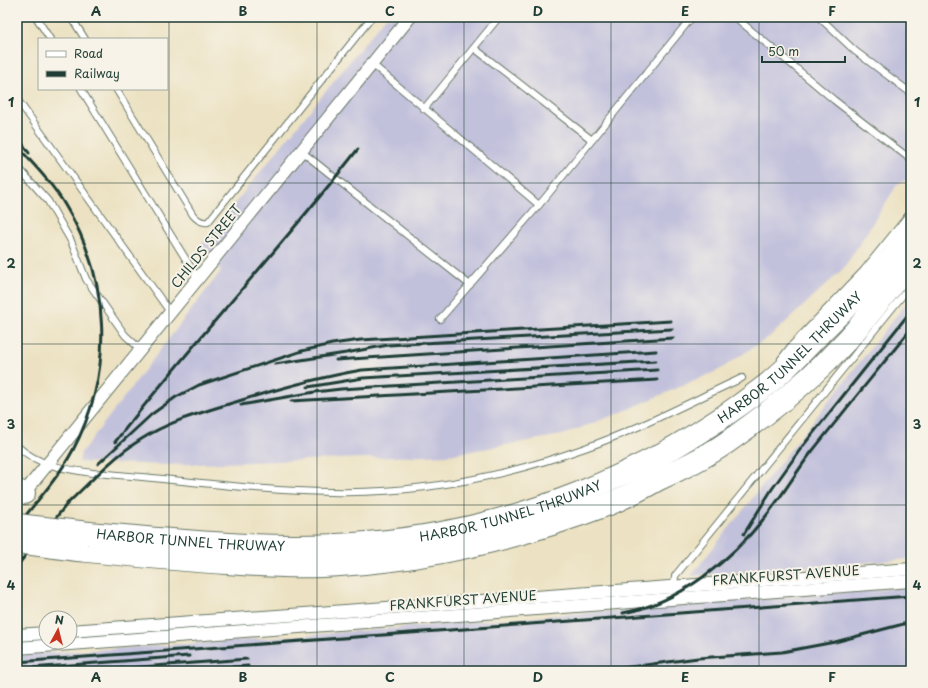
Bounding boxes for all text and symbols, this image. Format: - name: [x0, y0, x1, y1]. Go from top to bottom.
- text: A: [91, 1, 101, 20]
- text: B: [239, 1, 248, 20]
- text: C: [385, 1, 395, 20]
- text: D: [533, 1, 543, 20]
- text: E: [681, 1, 689, 20]
- text: F: [828, 1, 836, 20]
- legend: [38, 38, 168, 90]
- scale bar: [762, 38, 845, 64]
- text: 50 m: [768, 42, 799, 60]
- text: Road: [74, 44, 103, 62]
- text: Railway: [74, 64, 120, 82]
- text: 1: [8, 92, 14, 111]
- text: 1: [914, 92, 920, 111]
- street label: CHILDS STREET: [166, 200, 246, 292]
- text: 2: [6, 253, 16, 272]
- text: 2: [912, 253, 922, 272]
- street label: HARBOR TUNNEL THRUWAY: [713, 286, 866, 427]
- text: 3: [7, 414, 16, 433]
- text: 3: [913, 414, 922, 433]
- street label: HARBOR TUNNEL THRUWAY: [418, 475, 605, 546]
- street label: HARBOR TUNNEL THRUWAY: [96, 524, 286, 555]
- street label: FRANKFURST AVENUE: [712, 560, 860, 589]
- text: 4: [7, 575, 16, 594]
- text: 4: [913, 575, 922, 594]
- street label: FRANKFURST AVENUE: [389, 585, 537, 614]
- north arrow: [38, 610, 78, 650]
- text: N: [54, 611, 65, 629]
- text: A: [91, 667, 101, 686]
- text: B: [239, 667, 248, 686]
- text: C: [385, 667, 395, 686]
- text: D: [533, 667, 543, 686]
- text: E: [681, 667, 689, 686]
- text: F: [828, 667, 836, 686]

